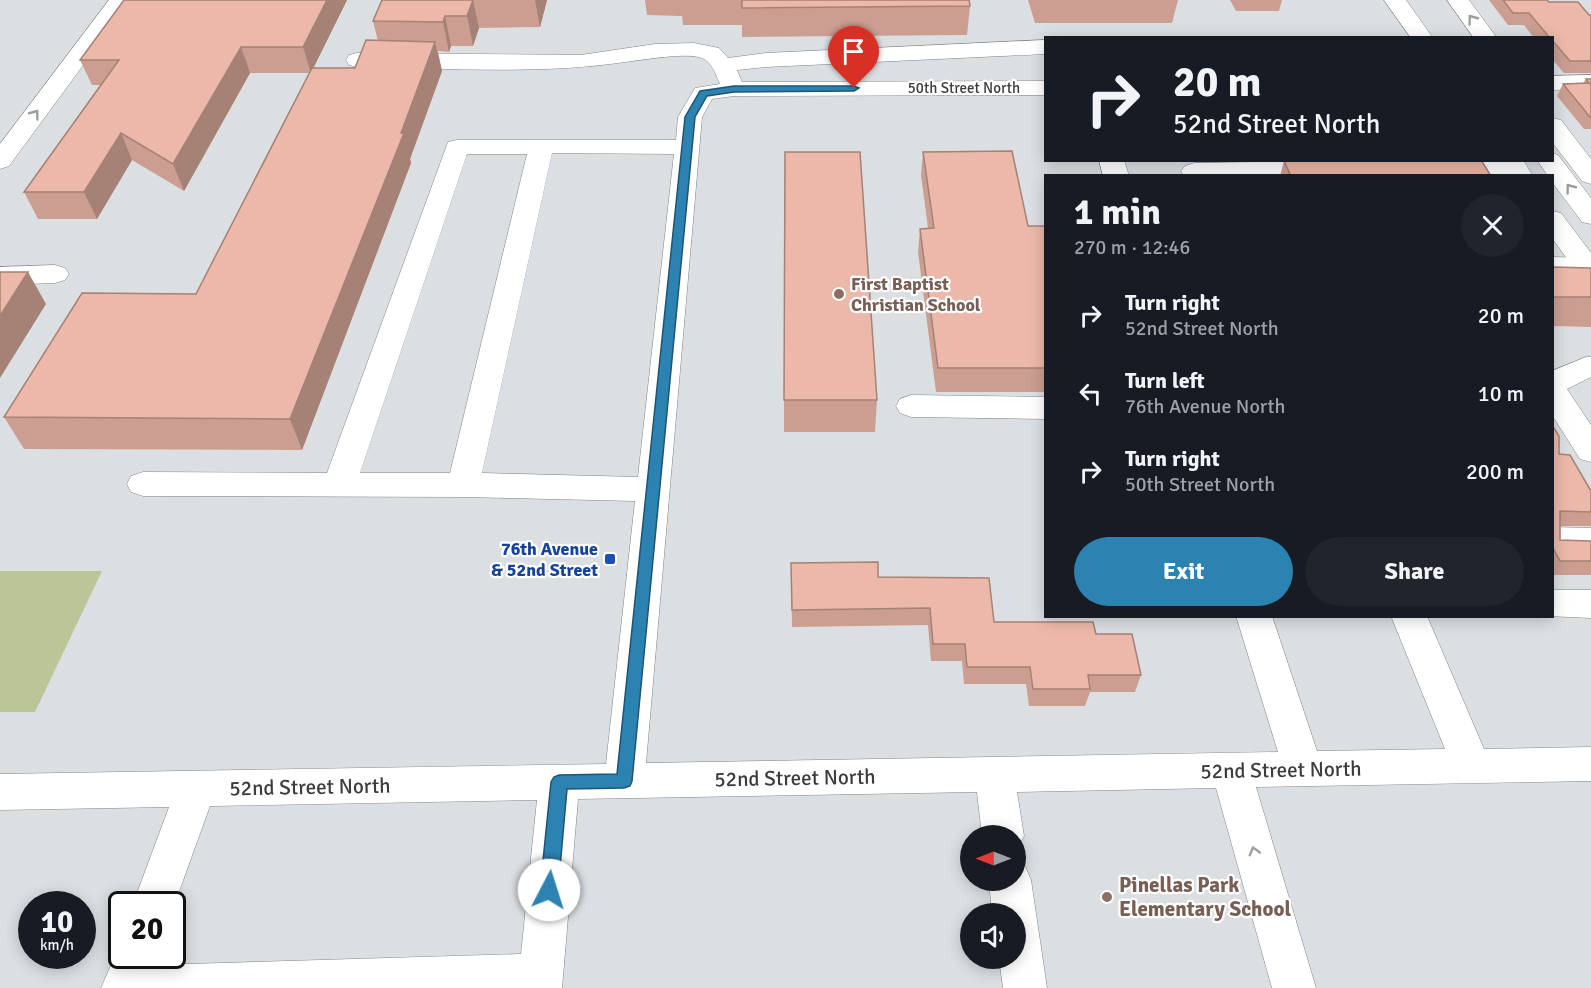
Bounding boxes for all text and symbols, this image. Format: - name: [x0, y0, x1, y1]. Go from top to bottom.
- one-way arrow: [1468, 14, 1479, 25]
- pin: [828, 26, 879, 88]
- icon: arrive: [837, 35, 870, 68]
- text: 20 m: [1173, 57, 1262, 108]
- icon: right: [1074, 60, 1152, 138]
- street label: 50th Street North: [908, 79, 1020, 97]
- text: 52nd Street North: [1173, 108, 1380, 141]
- one-way arrow: [28, 110, 39, 121]
- one-way arrow: [1566, 184, 1577, 195]
- text: 1 min: [1074, 190, 1161, 235]
- button: close: [1461, 194, 1524, 257]
- text: 270 m · 12:46: [1074, 235, 1190, 260]
- place label: First Baptist Christian School: [851, 273, 981, 316]
- marker: First Baptist Christian School: [832, 287, 846, 301]
- text: Turn right: [1125, 289, 1220, 316]
- icon: right: [1074, 299, 1107, 332]
- text: 20 m: [1478, 302, 1524, 329]
- text: 52nd Street North: [1125, 316, 1279, 341]
- text: Turn left: [1125, 367, 1205, 394]
- icon: left: [1074, 377, 1107, 410]
- text: 10 m: [1478, 380, 1524, 407]
- text: 76th Avenue North: [1125, 394, 1286, 419]
- text: Turn right: [1125, 445, 1220, 472]
- icon: right: [1074, 455, 1107, 488]
- text: 200 m: [1466, 458, 1524, 485]
- text: 50th Street North: [1125, 472, 1275, 497]
- button: Exit: [1074, 537, 1293, 606]
- button: Share: [1305, 537, 1524, 606]
- place label: 76th Avenue & 52nd Street: [491, 538, 598, 581]
- marker: 76th Avenue & 52nd Street: [603, 552, 617, 566]
- street label: 52nd Street North: [1200, 756, 1362, 784]
- street label: 52nd Street North: [714, 764, 876, 792]
- street label: 52nd Street North: [229, 773, 391, 801]
- north arrow: [960, 825, 1026, 891]
- map controls: [960, 825, 1026, 969]
- one-way arrow: [1249, 846, 1261, 857]
- position arrow: [517, 858, 581, 922]
- place label: Pinellas Park Elementary School: [1119, 872, 1291, 922]
- marker: Pinellas Park Elementary School: [1100, 890, 1114, 904]
- speed limit sign: 20: [108, 891, 186, 969]
- button: sound: [960, 903, 1026, 969]
- text: 10: [41, 904, 73, 941]
- text: km/h: [40, 936, 74, 954]

